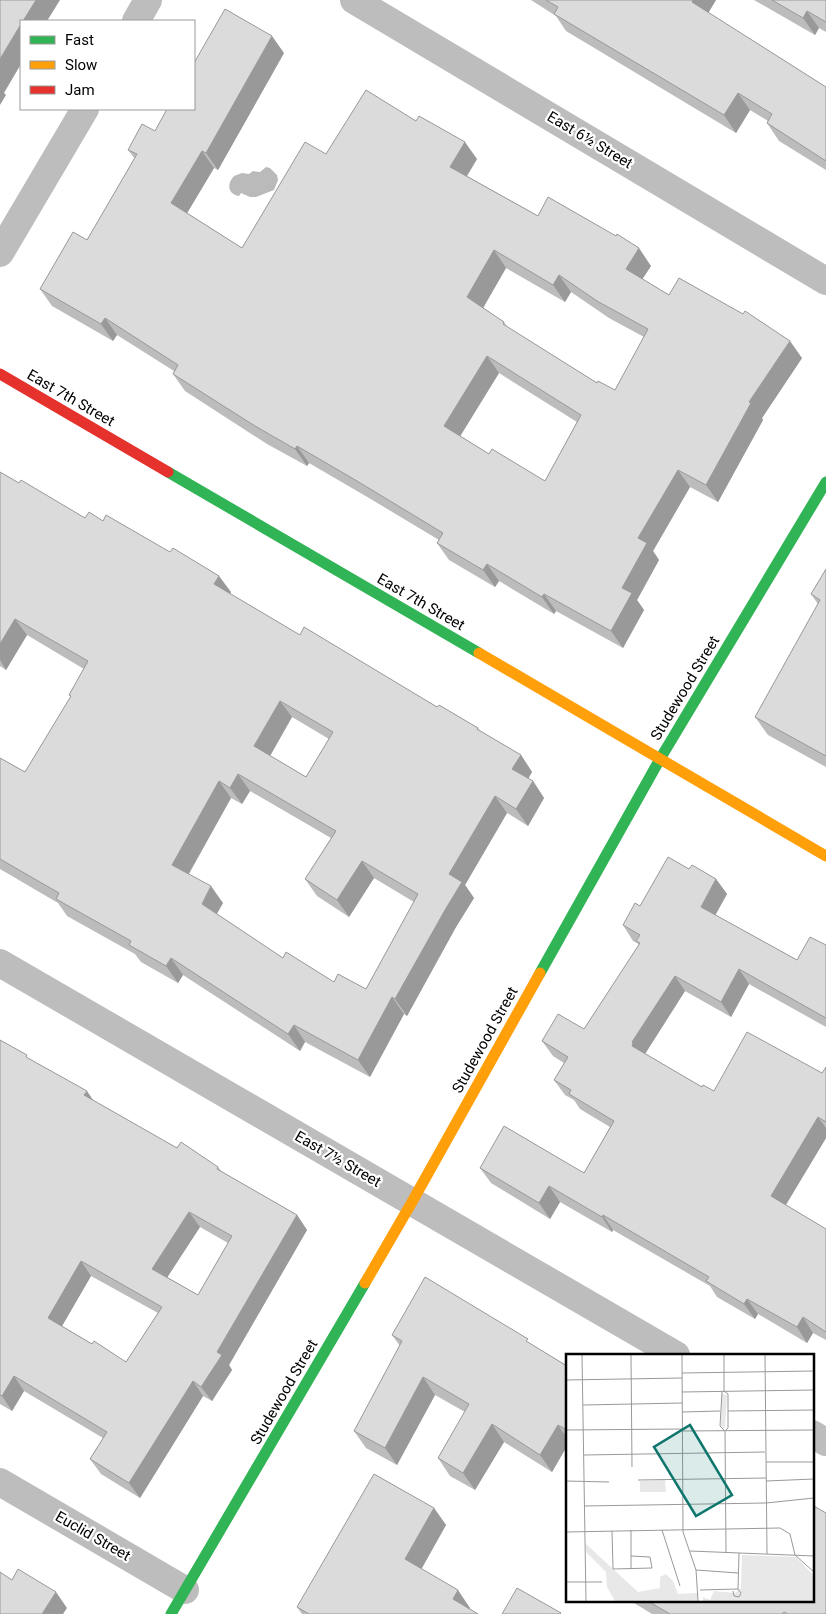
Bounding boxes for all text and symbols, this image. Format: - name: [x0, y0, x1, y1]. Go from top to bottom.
- legend: [20, 20, 195, 110]
- text: Fast: [65, 31, 94, 49]
- text: Slow: [65, 56, 97, 74]
- text: Jam: [65, 81, 95, 99]
- street label: East 6½ Street: [544, 107, 636, 173]
- street label: East 7th Street: [24, 366, 118, 430]
- street label: East 7th Street: [374, 570, 468, 634]
- street label: Studewood Street: [647, 632, 723, 743]
- street label: Studewood Street: [448, 984, 522, 1096]
- street label: East 7½ Street: [292, 1127, 384, 1191]
- street label: Studewood Street: [247, 1336, 321, 1448]
- inset map: [566, 1354, 814, 1602]
- street label: Euclid Street: [52, 1507, 134, 1565]

